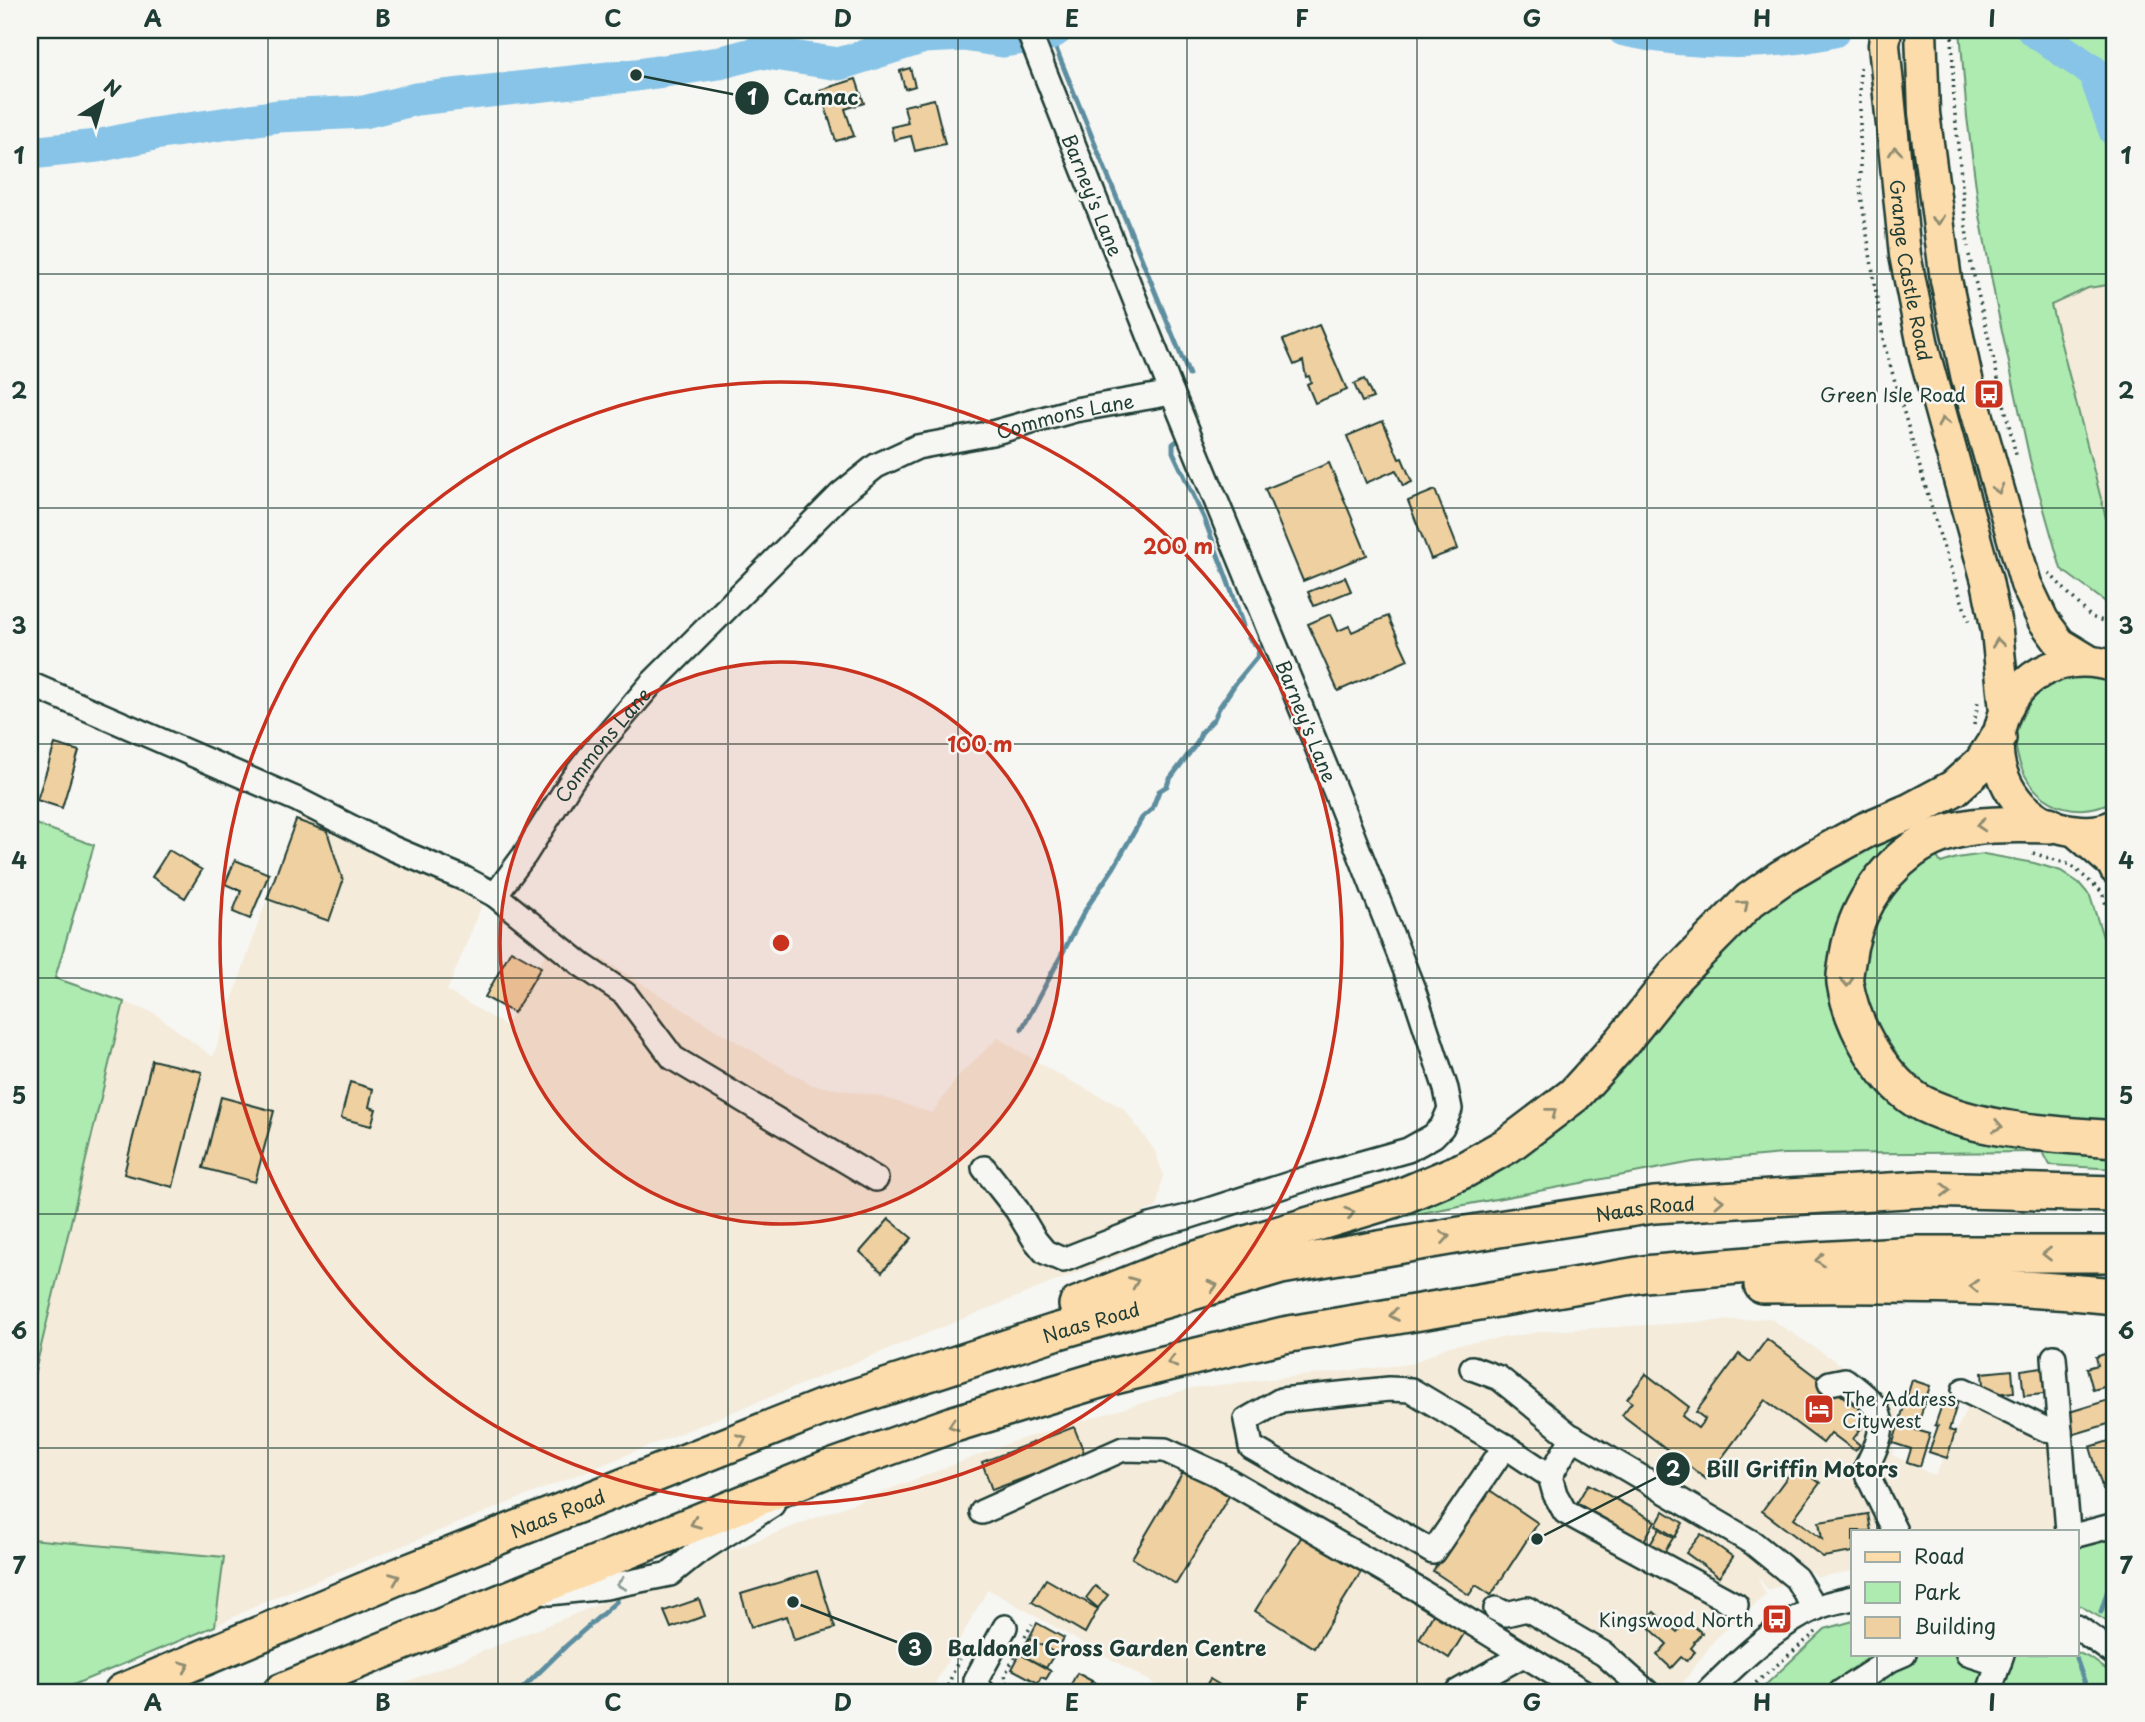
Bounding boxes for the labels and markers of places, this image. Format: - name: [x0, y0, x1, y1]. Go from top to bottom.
- callout: Camac: [735, 77, 873, 119]
- bus stop icon: Green Isle Road: [1972, 377, 2006, 411]
- place label: Green Isle Road: [1820, 380, 1966, 408]
- centre of rings: [769, 931, 793, 955]
- place label: The Address Citywest: [1842, 1384, 1956, 1434]
- hotel icon: The Address Citywest: [1802, 1392, 1836, 1426]
- callout: Bill Griffin Motors: [1655, 1448, 1913, 1490]
- bus stop icon: Kingswood North: [1760, 1602, 1794, 1636]
- place label: Kingswood North: [1599, 1605, 1754, 1633]
- callout: Baldonel Cross Garden Centre: [898, 1628, 1281, 1670]

